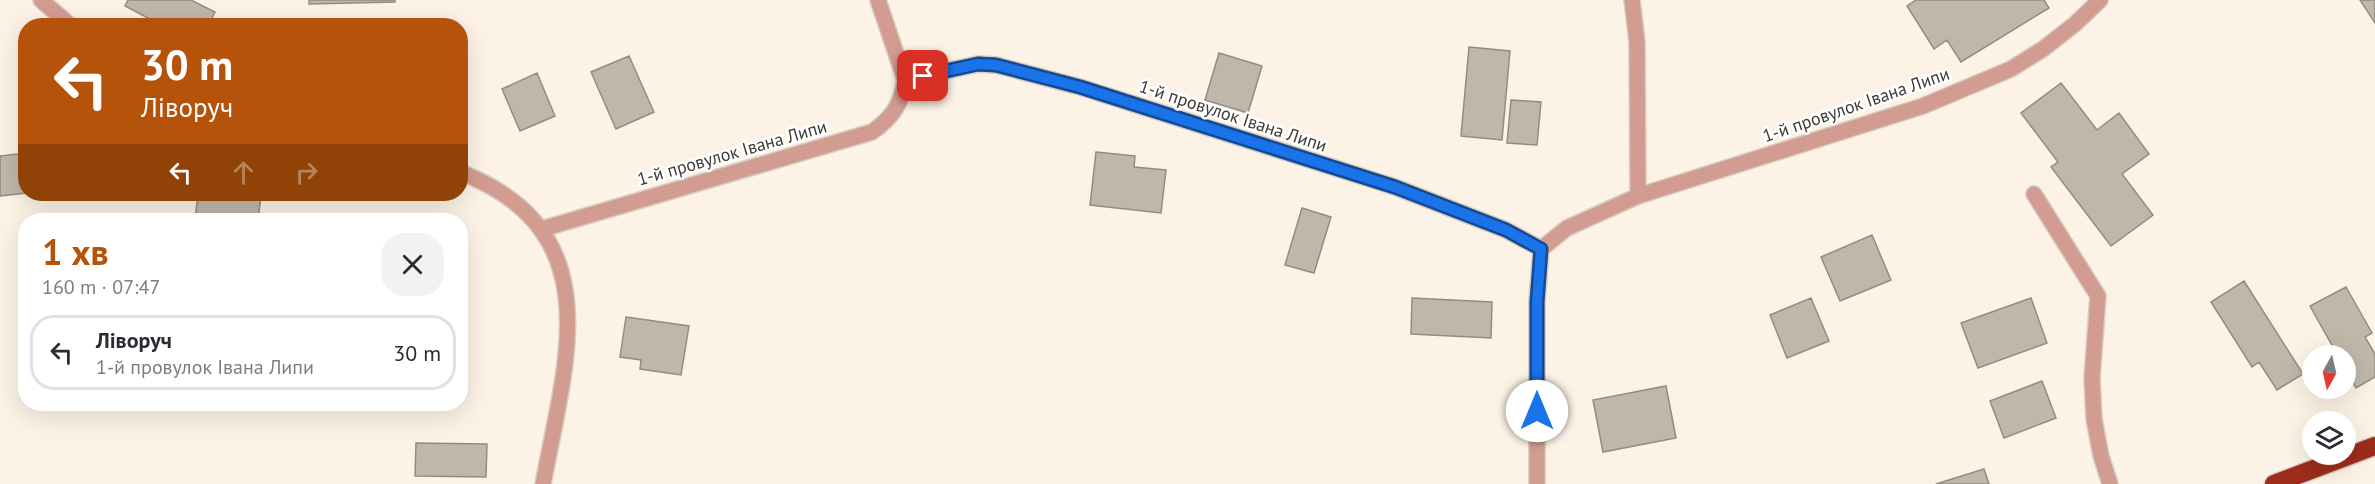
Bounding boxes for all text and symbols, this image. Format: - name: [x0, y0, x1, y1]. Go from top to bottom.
- text: 30 m: [141, 37, 233, 92]
- icon: left: [42, 42, 120, 120]
- pin: [897, 50, 948, 101]
- icon: arrive: [906, 59, 939, 92]
- street label: 1-й провулок Івана Липи: [1759, 62, 1952, 147]
- street label: 1-й провулок Івана Липи: [1136, 74, 1330, 157]
- text: Ліворуч: [141, 90, 233, 124]
- street label: 1-й провулок Івана Липи: [634, 114, 829, 191]
- icon: left: [164, 156, 197, 189]
- icon: ahead: [227, 156, 260, 189]
- icon: right: [290, 156, 323, 189]
- text: 1 хв: [42, 228, 109, 275]
- button: close: [381, 233, 444, 296]
- text: 160 m · 07:47: [42, 274, 160, 300]
- text: Ліворуч: [96, 326, 172, 354]
- icon: left: [45, 336, 78, 369]
- text: 30 m: [393, 339, 441, 367]
- north arrow: [2302, 345, 2356, 399]
- map controls: [2302, 345, 2356, 465]
- text: 1-й провулок Івана Липи: [96, 354, 314, 380]
- position arrow: [1505, 379, 1569, 443]
- button: layers: [2302, 411, 2356, 465]

